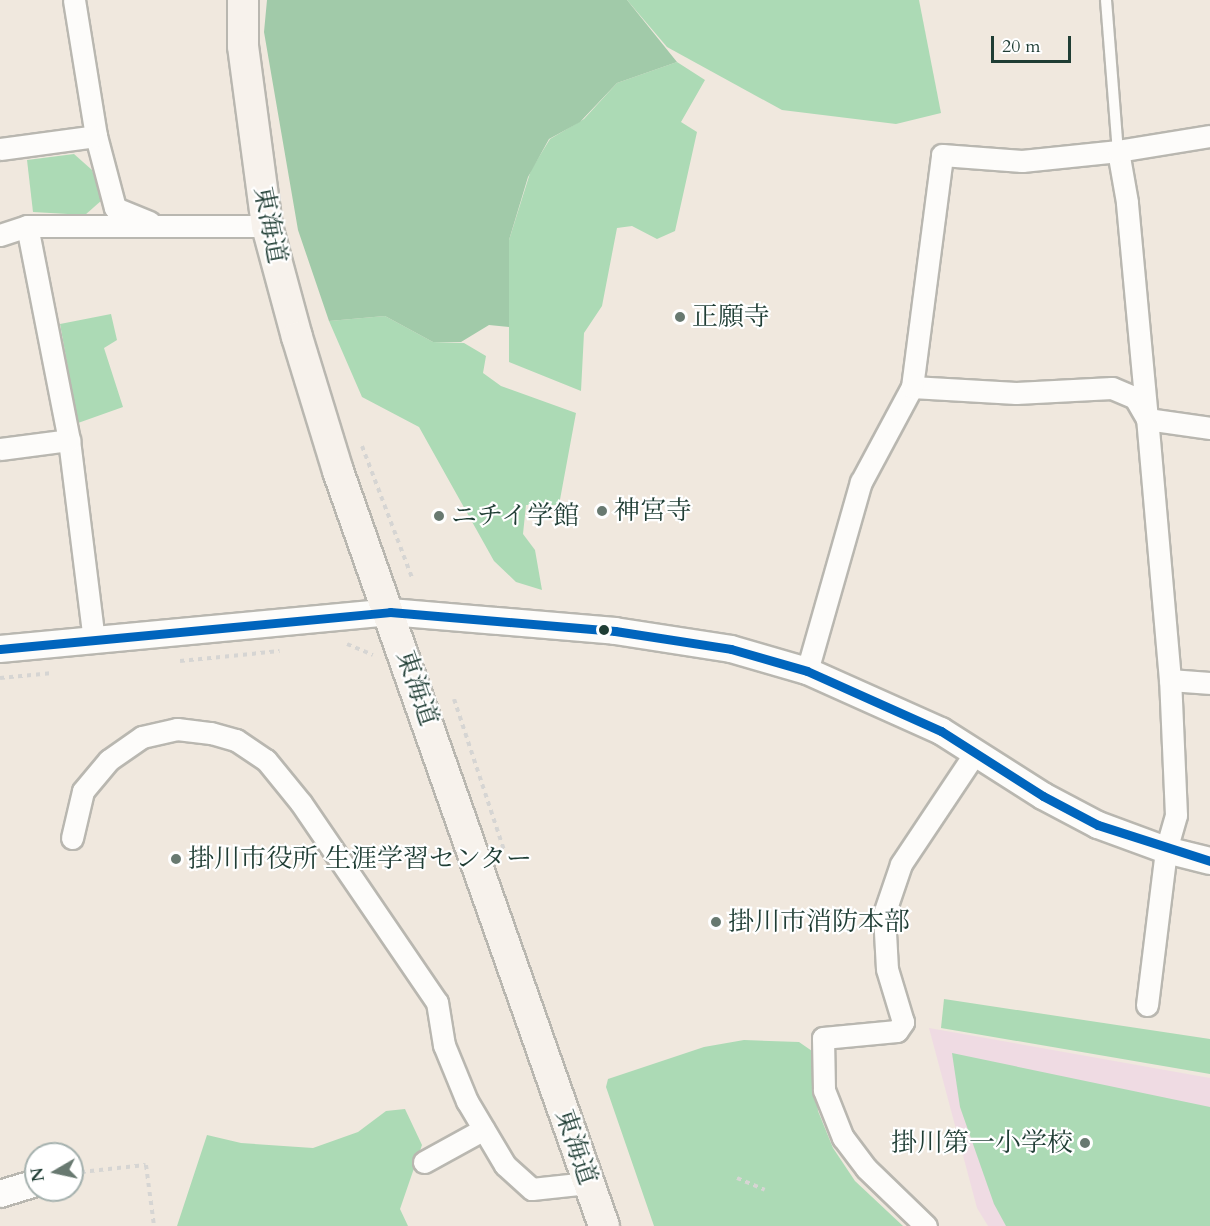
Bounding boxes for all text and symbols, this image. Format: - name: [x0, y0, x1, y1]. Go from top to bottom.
- scale bar: [994, 24, 1074, 62]
- text: 20 m: [1002, 34, 1041, 59]
- street label: 東海道: [247, 184, 293, 266]
- place label: 正願寺: [692, 301, 770, 333]
- marker: 正願寺: [673, 310, 687, 324]
- place label: 神宮寺: [614, 495, 692, 527]
- place label: ニチイ学館: [451, 500, 581, 532]
- marker: 神宮寺: [595, 504, 609, 518]
- marker: ニチイ学館: [432, 509, 446, 523]
- unlabelled marker: [598, 624, 610, 636]
- street label: 東海道: [390, 646, 444, 730]
- place label: 掛川市役所 生涯学習センター: [188, 843, 533, 875]
- marker: 掛川市役所 生涯学習センター: [169, 852, 183, 866]
- place label: 掛川市消防本部: [728, 906, 910, 938]
- marker: 掛川市消防本部: [709, 915, 723, 929]
- street label: 東海道: [549, 1105, 603, 1189]
- place label: 掛川第一小学校: [891, 1127, 1073, 1159]
- marker: 掛川第一小学校: [1078, 1136, 1092, 1150]
- north arrow: [24, 1142, 84, 1202]
- text: N: [26, 1166, 50, 1183]

